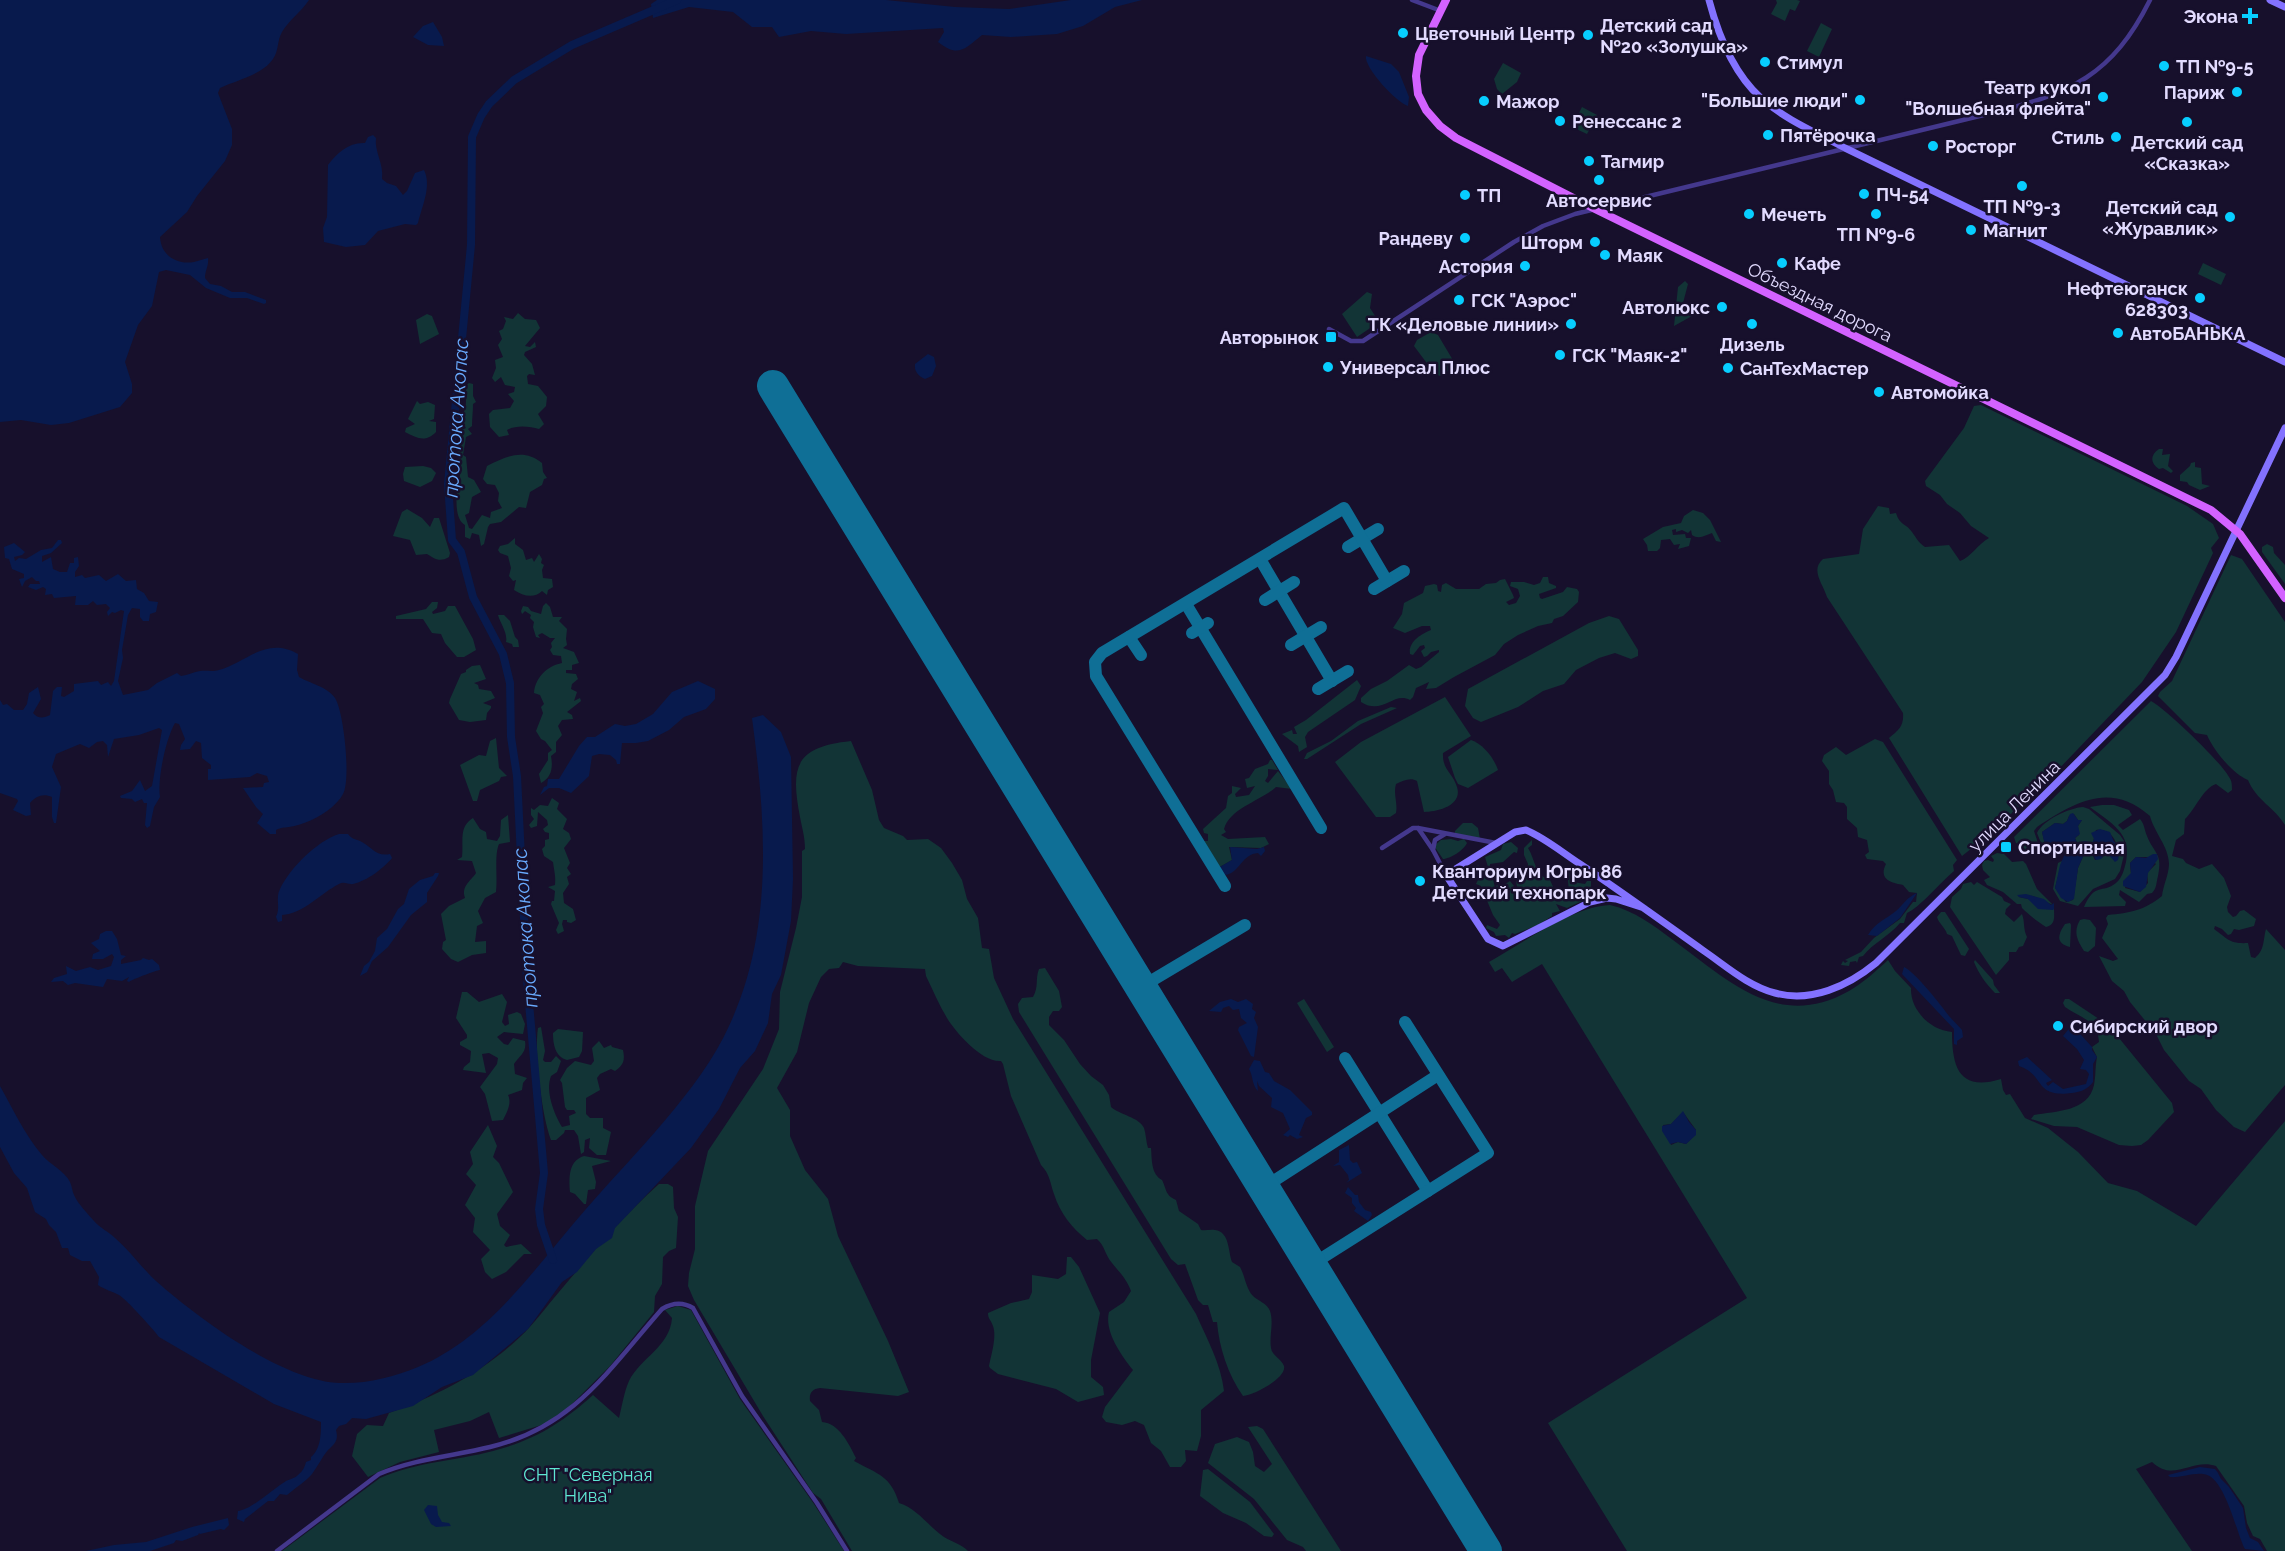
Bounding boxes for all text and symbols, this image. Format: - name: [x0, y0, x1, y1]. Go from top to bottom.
- place label: Экона: [2183, 6, 2238, 27]
- marker: Экона: [2243, 9, 2257, 23]
- place label: Детский сад №20 «Золушка»: [1600, 15, 1748, 57]
- place label: Цветочный Центр: [1415, 23, 1575, 44]
- marker: Цветочный Центр: [1396, 26, 1410, 40]
- marker: Детский сад №20 «Золушка»: [1581, 28, 1595, 42]
- place label: Стимул: [1777, 52, 1843, 73]
- marker: Стимул: [1758, 55, 1772, 69]
- place label: ТП №9-5: [2176, 56, 2253, 77]
- marker: ТП №9-5: [2157, 59, 2171, 73]
- place label: Театр кукол "Волшебная флейта": [1905, 77, 2091, 119]
- place label: Париж: [2164, 82, 2226, 103]
- marker: Париж: [2230, 85, 2244, 99]
- place label: "Большие люди": [1701, 90, 1848, 111]
- marker: Театр кукол "Волшебная флейта": [2096, 90, 2110, 104]
- place label: Мажор: [1496, 91, 1560, 112]
- marker: "Большие люди": [1853, 93, 1867, 107]
- marker: Мажор: [1477, 94, 1491, 108]
- place label: Ренессанс 2: [1572, 111, 1682, 132]
- marker: Ренессанс 2: [1553, 114, 1567, 128]
- marker: Детский сад «Сказка»: [2180, 115, 2194, 129]
- place label: Пятёрочка: [1780, 125, 1876, 146]
- place label: Стиль: [2051, 127, 2104, 148]
- marker: Пятёрочка: [1761, 128, 1775, 142]
- marker: Стиль: [2109, 130, 2123, 144]
- place label: Детский сад «Сказка»: [2131, 132, 2243, 174]
- place label: Росторг: [1945, 136, 2017, 157]
- marker: Росторг: [1926, 139, 1940, 153]
- place label: Тагмир: [1601, 151, 1664, 172]
- marker: Тагмир: [1582, 154, 1596, 168]
- marker: Автосервис: [1592, 173, 1606, 187]
- marker: ТП №9-3: [2015, 179, 2029, 193]
- place label: ПЧ-54: [1876, 184, 1929, 205]
- place label: ТП: [1477, 185, 1501, 206]
- marker: ПЧ-54: [1857, 187, 1871, 201]
- marker: ТП: [1458, 188, 1472, 202]
- place label: Автосервис: [1546, 190, 1652, 211]
- place label: ТП №9-3: [1983, 196, 2061, 217]
- place label: Детский сад «Журавлик»: [2102, 197, 2218, 239]
- place label: Мечеть: [1761, 204, 1827, 225]
- marker: Мечеть: [1742, 207, 1756, 221]
- marker: ТП №9-6: [1869, 207, 1883, 221]
- marker: Детский сад «Журавлик»: [2223, 210, 2237, 224]
- place label: Магнит: [1983, 220, 2047, 241]
- marker: Магнит: [1964, 223, 1978, 237]
- place label: ТП №9-6: [1837, 224, 1915, 245]
- place label: Рандеву: [1378, 228, 1453, 249]
- marker: Рандеву: [1458, 231, 1472, 245]
- place label: Шторм: [1521, 232, 1583, 253]
- marker: Шторм: [1588, 235, 1602, 249]
- place label: Маяк: [1617, 245, 1663, 266]
- marker: Маяк: [1598, 248, 1612, 262]
- place label: Кафе: [1794, 253, 1841, 274]
- place label: Астория: [1439, 256, 1513, 277]
- marker: Кафе: [1775, 256, 1789, 270]
- street label: Объездная дорога: [1744, 258, 1896, 346]
- marker: Астория: [1518, 259, 1532, 273]
- place label: Нефтеюганск 628303: [2067, 278, 2188, 320]
- place label: ГСК "Аэрос": [1471, 290, 1577, 311]
- marker: Нефтеюганск 628303: [2193, 291, 2207, 305]
- marker: ГСК "Аэрос": [1452, 293, 1466, 307]
- place label: Автолюкс: [1622, 297, 1710, 318]
- marker: Автолюкс: [1715, 300, 1729, 314]
- place label: ТК «Деловые линии»: [1368, 314, 1559, 335]
- marker: ТК «Деловые линии»: [1564, 317, 1578, 331]
- marker: Дизель: [1745, 317, 1759, 331]
- place label: АвтоБАНЬКА: [2130, 323, 2246, 344]
- marker: АвтоБАНЬКА: [2111, 326, 2125, 340]
- place label: Авторынок: [1220, 327, 1319, 348]
- marker: Авторынок: [1324, 330, 1338, 344]
- place label: Дизель: [1719, 334, 1785, 355]
- water label: протока Акопас: [438, 337, 474, 498]
- place label: ГСК "Маяк-2": [1572, 345, 1687, 366]
- marker: ГСК "Маяк-2": [1553, 348, 1567, 362]
- place label: Универсал Плюс: [1339, 357, 1490, 378]
- place label: СанТехМастер: [1740, 358, 1869, 379]
- marker: Универсал Плюс: [1321, 360, 1335, 374]
- marker: СанТехМастер: [1721, 361, 1735, 375]
- place label: Автомойка: [1891, 382, 1989, 403]
- marker: Автомойка: [1872, 385, 1886, 399]
- street label: улица Ленина: [1964, 756, 2064, 856]
- place label: Спортивная: [2018, 837, 2125, 858]
- marker: Спортивная: [1999, 840, 2013, 854]
- water label: протока Акопас: [507, 847, 543, 1008]
- place label: Кванториум Югры 86 Детский технопарк: [1432, 861, 1622, 903]
- marker: Кванториум Югры 86 Детский технопарк: [1413, 874, 1427, 888]
- place label: Сибирский двор: [2070, 1016, 2218, 1037]
- marker: Сибирский двор: [2051, 1019, 2065, 1033]
- park label: СНТ "Северная Нива": [523, 1464, 653, 1506]

